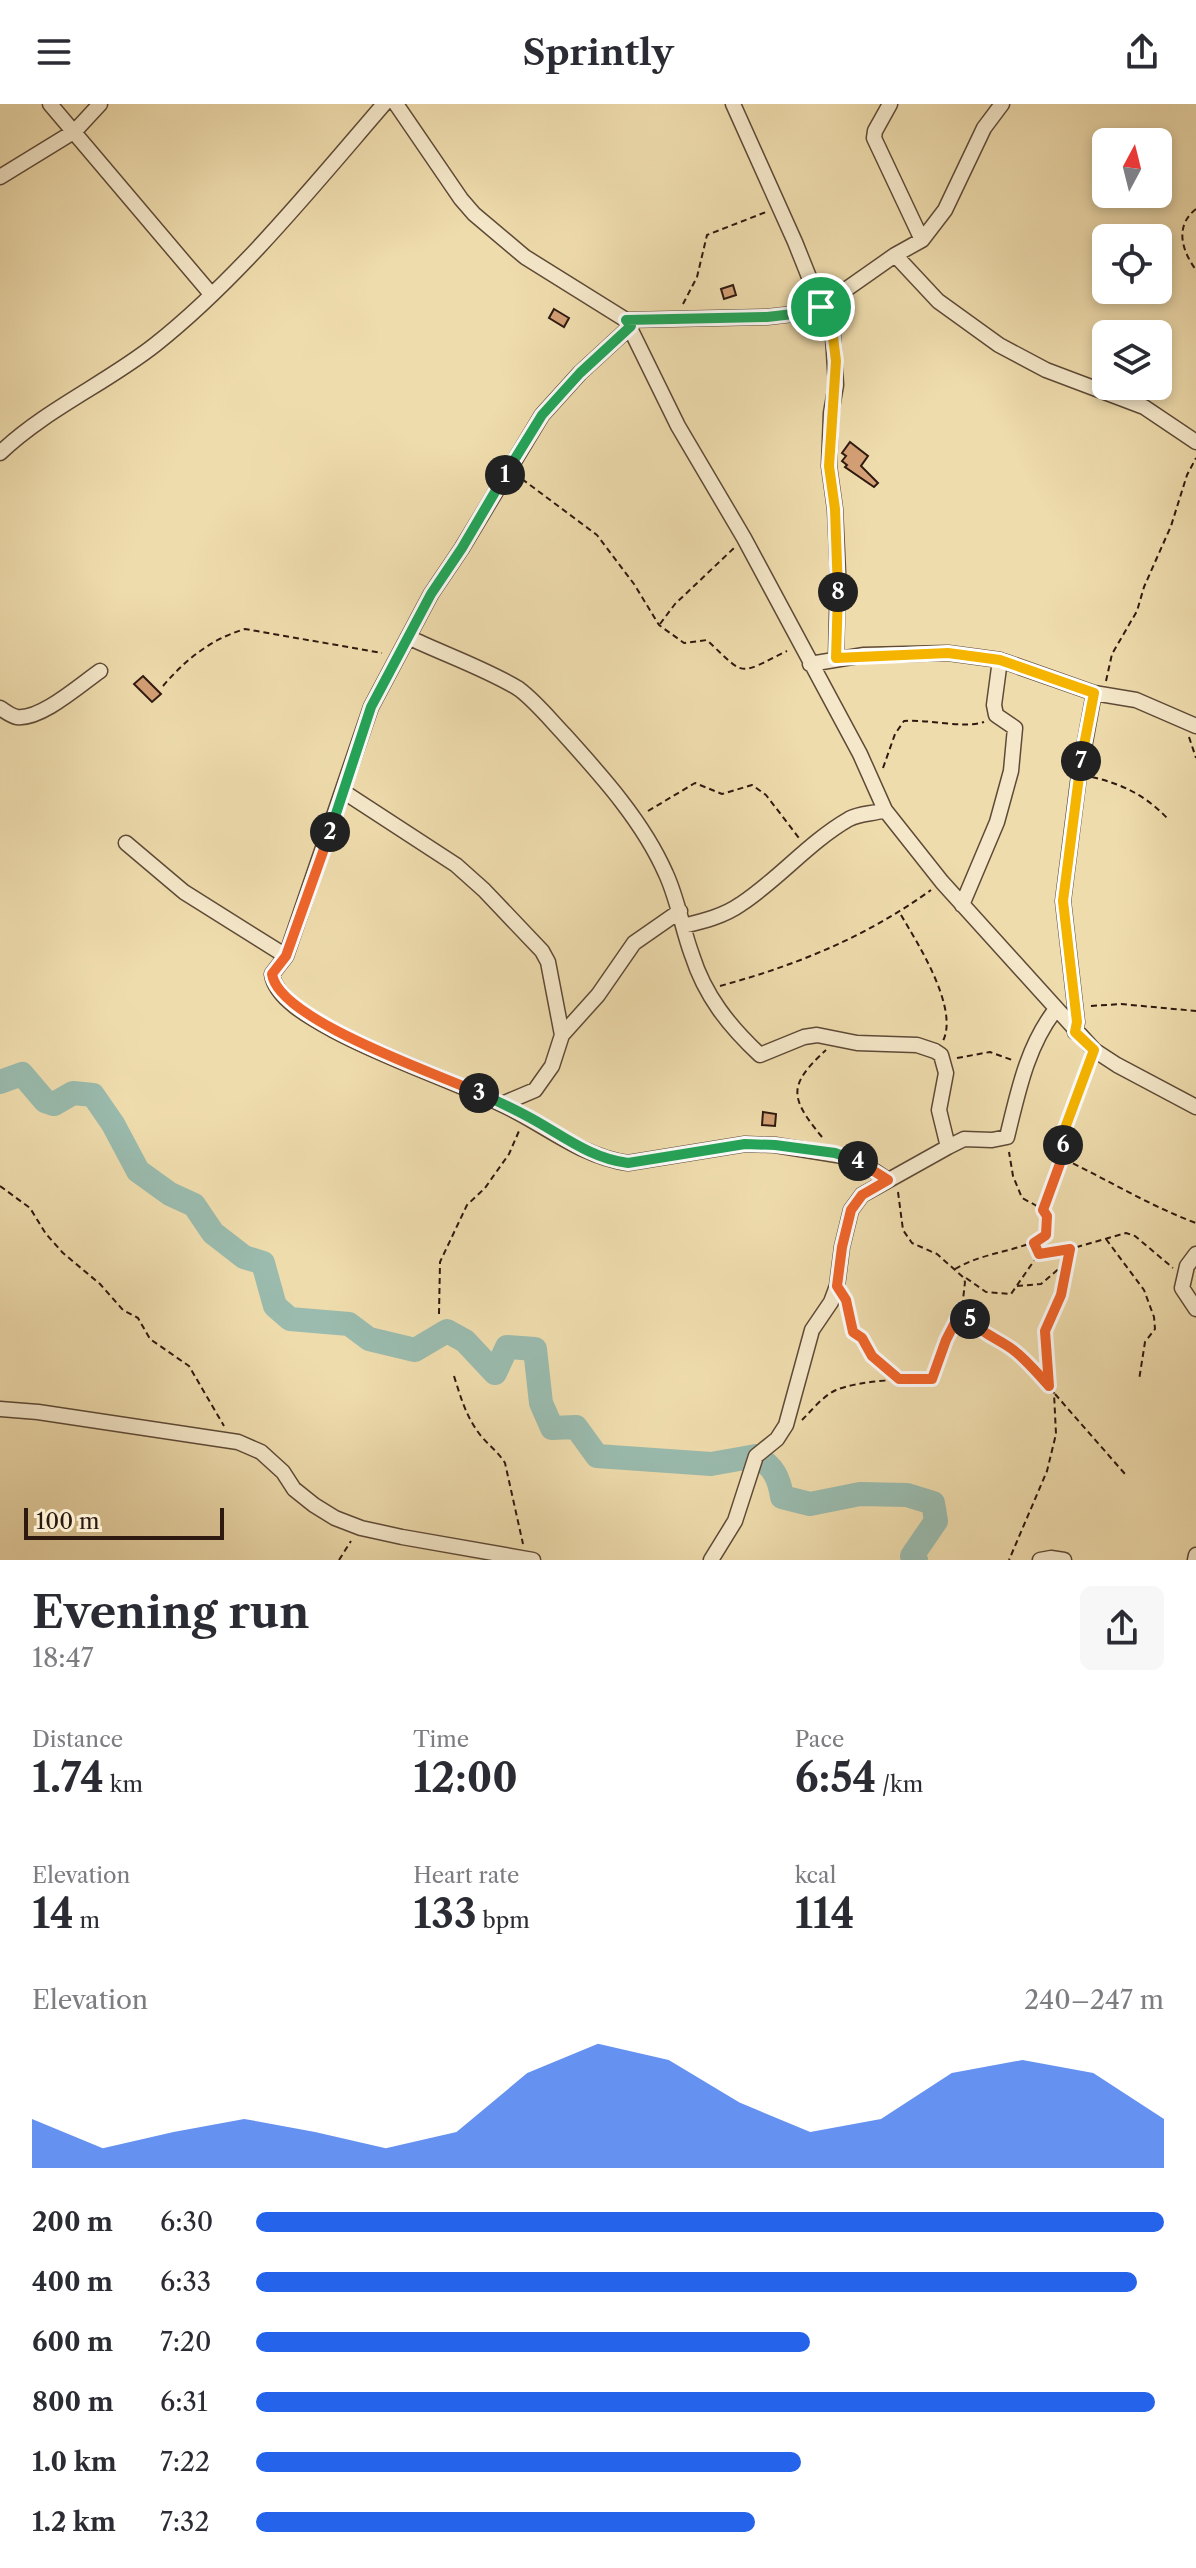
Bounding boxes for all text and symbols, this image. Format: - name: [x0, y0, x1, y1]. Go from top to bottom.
- icon: menu: [32, 30, 76, 74]
- text: Sprintly: [522, 30, 674, 74]
- icon: share: [1120, 30, 1164, 74]
- north arrow: [1092, 128, 1172, 208]
- map controls: [1092, 128, 1172, 400]
- button: locate: [1092, 224, 1172, 304]
- pin: [787, 273, 855, 341]
- icon: arrive: [799, 285, 843, 329]
- button: layers: [1092, 320, 1172, 400]
- pin: 1: [485, 455, 525, 495]
- text: 1: [500, 461, 510, 488]
- pin: 8: [818, 572, 858, 612]
- text: 8: [831, 578, 845, 605]
- pin: 7: [1061, 741, 1101, 781]
- text: 7: [1075, 747, 1087, 774]
- pin: 2: [310, 812, 350, 852]
- text: 2: [324, 818, 337, 845]
- pin: 3: [459, 1073, 499, 1113]
- text: 3: [473, 1079, 485, 1106]
- pin: 6: [1043, 1125, 1083, 1165]
- text: 6: [1056, 1131, 1070, 1158]
- pin: 4: [838, 1141, 878, 1181]
- text: 4: [851, 1147, 865, 1174]
- pin: 5: [950, 1299, 990, 1339]
- text: 5: [964, 1305, 976, 1332]
- scale bar: [24, 1504, 224, 1540]
- text: 100 m: [36, 1508, 99, 1535]
- text: Evening run: [32, 1585, 309, 1639]
- button: share: [1080, 1586, 1164, 1670]
- text: 18:47: [32, 1642, 93, 1674]
- text: Distance: [32, 1726, 123, 1753]
- text: Time: [413, 1726, 469, 1753]
- text: Pace: [795, 1726, 844, 1753]
- text: 1.74: [32, 1753, 104, 1802]
- text: 12:00: [413, 1753, 518, 1802]
- text: 6:54: [795, 1753, 876, 1802]
- text: km: [104, 1771, 143, 1798]
- text: /km: [876, 1771, 923, 1798]
- text: Elevation: [32, 1862, 130, 1889]
- text: Heart rate: [413, 1862, 519, 1889]
- text: kcal: [795, 1862, 836, 1889]
- text: 14: [32, 1889, 74, 1938]
- text: 133: [413, 1889, 477, 1938]
- text: 114: [795, 1889, 854, 1938]
- text: m: [74, 1907, 100, 1934]
- text: bpm: [477, 1907, 530, 1934]
- text: Elevation: [32, 1984, 148, 2016]
- text: 240–247 m: [1024, 1984, 1164, 2016]
- text: 200 m: [32, 2206, 113, 2238]
- text: 6:30: [160, 2206, 213, 2238]
- text: 400 m: [32, 2266, 113, 2298]
- text: 6:33: [160, 2266, 211, 2298]
- text: 600 m: [32, 2326, 113, 2358]
- text: 7:20: [160, 2326, 212, 2358]
- text: 800 m: [32, 2386, 114, 2418]
- text: 6:31: [160, 2386, 208, 2418]
- text: 1.0 km: [32, 2446, 117, 2478]
- text: 7:22: [160, 2446, 210, 2478]
- text: 1.2 km: [32, 2506, 116, 2538]
- text: 7:32: [160, 2506, 209, 2538]

